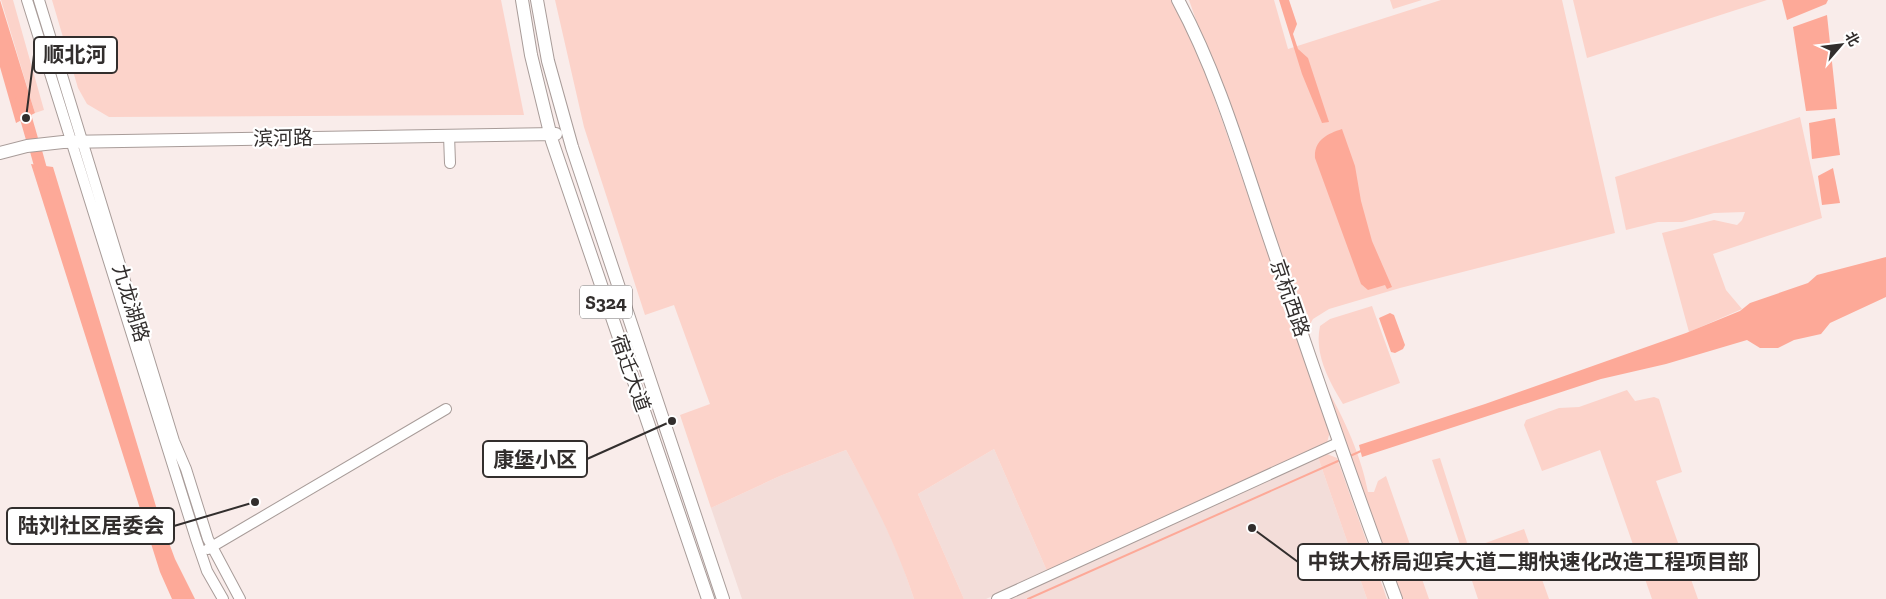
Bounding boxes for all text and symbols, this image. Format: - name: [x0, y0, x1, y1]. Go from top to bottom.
- north arrow: [1816, 20, 1866, 70]
- text: 北: [1841, 29, 1863, 49]
- callout: 顺北河: [34, 37, 117, 73]
- text: 顺北河: [44, 42, 107, 67]
- street label: 滨河路: [253, 125, 313, 151]
- street label: 京杭西路: [1266, 256, 1314, 340]
- street label: 九龙湖路: [108, 261, 154, 345]
- road number: S324: [580, 286, 632, 318]
- street label: 宿迁大道: [607, 331, 655, 415]
- callout: 康堡小区: [483, 441, 587, 477]
- text: 康堡小区: [493, 447, 577, 472]
- callout: 陆刘社区居委会: [7, 508, 174, 544]
- text: 陆刘社区居委会: [18, 513, 165, 538]
- callout: 中铁大桥局迎宾大道二期快速化改造工程项目部: [1298, 544, 1759, 580]
- text: 中铁大桥局迎宾大道二期快速化改造工程项目部: [1308, 549, 1749, 574]

